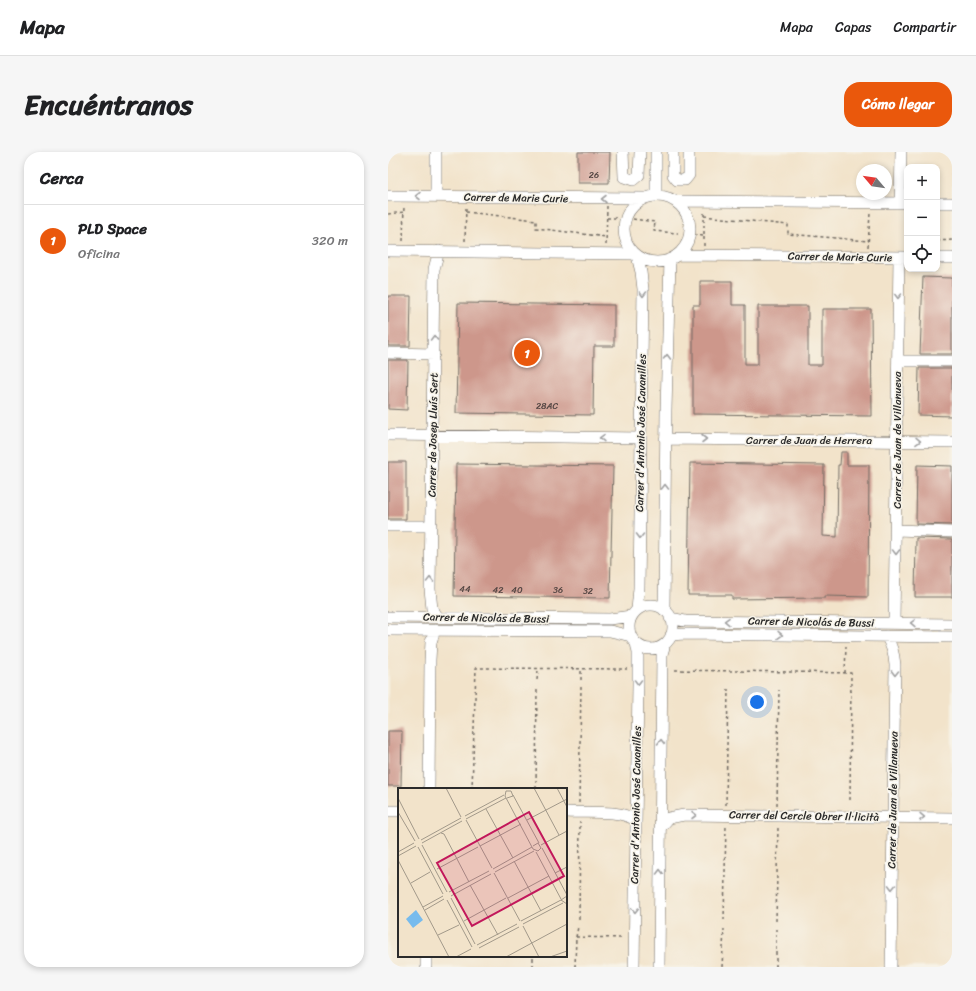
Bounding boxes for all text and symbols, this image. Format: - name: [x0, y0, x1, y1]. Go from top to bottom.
- text: Mapa: [20, 11, 65, 44]
- text: Mapa: [780, 15, 813, 40]
- text: Capas: [835, 15, 872, 40]
- text: Compartir: [894, 15, 956, 40]
- text: Encuéntranos: [24, 80, 193, 129]
- button: Cómo llegar: [844, 82, 952, 127]
- text: Cerca: [40, 163, 83, 193]
- north arrow: [856, 164, 892, 200]
- map controls: [904, 164, 940, 272]
- button: +: [904, 164, 940, 200]
- house number: 26: [589, 167, 599, 183]
- street label: Carrer de Marie Curie: [464, 188, 569, 208]
- one-way arrow: [415, 192, 421, 200]
- one-way arrow: [601, 195, 607, 203]
- button: −: [904, 200, 940, 236]
- text: PLD Space: [78, 216, 147, 242]
- text: 1: [50, 229, 56, 252]
- text: 320 m: [312, 229, 348, 252]
- button: locate: [904, 236, 940, 272]
- text: Oficina: [78, 242, 120, 265]
- street label: Carrer de Marie Curie: [788, 247, 893, 267]
- one-way arrow: [639, 291, 647, 297]
- one-way arrow: [894, 293, 902, 299]
- one-way arrow: [430, 335, 438, 341]
- pin: 1: [514, 338, 540, 368]
- street label: Carrer d'Antonio José Cavanilles: [630, 353, 652, 512]
- one-way arrow: [663, 354, 671, 360]
- street label: Carrer de Juan de Villanueva: [888, 371, 907, 509]
- street label: Carrer de Josep Lluís Sert: [422, 372, 444, 497]
- house number: 28AC: [536, 398, 558, 414]
- street label: Carrer de Juan de Herrera: [746, 431, 872, 450]
- one-way arrow: [599, 433, 605, 442]
- one-way arrow: [701, 435, 707, 443]
- one-way arrow: [915, 437, 921, 445]
- one-way arrow: [661, 484, 669, 490]
- one-way arrow: [636, 533, 644, 539]
- one-way arrow: [892, 549, 900, 555]
- one-way arrow: [426, 577, 434, 583]
- house number: 44: [459, 581, 471, 597]
- house number: 42: [493, 582, 503, 598]
- house number: 40: [511, 582, 523, 598]
- house number: 36: [553, 582, 563, 598]
- house number: 32: [583, 583, 593, 599]
- street label: Carrer de Nicolás de Bussi: [423, 607, 550, 629]
- street label: Carrer de Nicolás de Bussi: [748, 611, 875, 633]
- one-way arrow: [724, 617, 730, 625]
- one-way arrow: [910, 619, 916, 628]
- one-way arrow: [777, 631, 783, 639]
- one-way arrow: [890, 670, 899, 676]
- one-way arrow: [634, 679, 642, 685]
- your location: [747, 692, 767, 712]
- street label: Carrer d'Antonio José Cavanilles: [625, 725, 647, 884]
- street label: Carrer de Juan de Villanueva: [882, 731, 904, 869]
- one-way arrow: [657, 739, 665, 745]
- inset map: [398, 788, 567, 957]
- street label: Carrer del Cercle Obrer Il·licità: [729, 805, 880, 827]
- one-way arrow: [691, 811, 697, 819]
- one-way arrow: [919, 813, 925, 821]
- one-way arrow: [656, 869, 664, 875]
- one-way arrow: [888, 884, 896, 890]
- one-way arrow: [631, 907, 639, 913]

